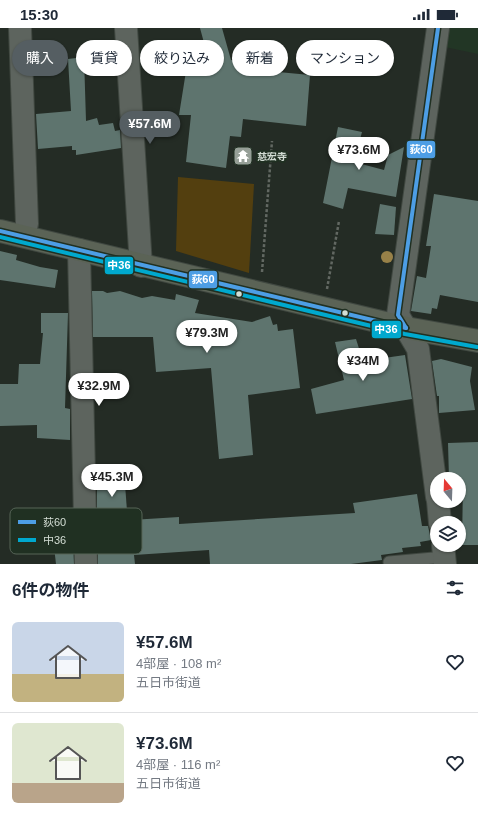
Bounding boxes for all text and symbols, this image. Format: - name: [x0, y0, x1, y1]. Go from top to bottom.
- text: 15:30: [20, 6, 58, 23]
- chip: 購入: [12, 40, 68, 76]
- chip: 賃貸: [76, 40, 132, 76]
- chip: 絞り込み: [140, 40, 224, 76]
- chip: 新着: [232, 40, 288, 76]
- chip: マンション: [296, 40, 394, 76]
- pin: ¥57.6M: [117, 111, 183, 145]
- text: ¥57.6M: [128, 116, 172, 131]
- pin: ¥73.6M: [326, 137, 392, 171]
- line badge: 荻60: [406, 140, 436, 159]
- text: ¥73.6M: [337, 142, 381, 157]
- text: 荻60: [409, 143, 433, 155]
- temple icon: 慈宏寺: [232, 145, 254, 167]
- place label: 慈宏寺: [257, 151, 287, 162]
- line badge: 中36: [104, 256, 134, 275]
- text: 中36: [107, 259, 131, 271]
- line badge: 荻60: [188, 270, 218, 289]
- text: 荻60: [191, 273, 215, 285]
- unlabelled marker: [234, 289, 244, 299]
- unlabelled marker: [340, 308, 350, 318]
- pin: ¥79.3M: [174, 320, 240, 354]
- line badge: 中36: [371, 320, 402, 339]
- text: 中36: [374, 323, 398, 335]
- text: ¥79.3M: [185, 325, 229, 340]
- pin: ¥34M: [339, 348, 387, 382]
- text: ¥34M: [347, 353, 379, 368]
- pin: ¥32.9M: [66, 373, 132, 407]
- text: ¥32.9M: [77, 378, 121, 393]
- pin: ¥45.3M: [79, 464, 145, 498]
- text: ¥45.3M: [90, 469, 134, 484]
- north arrow: [430, 472, 466, 508]
- map controls: [430, 472, 466, 552]
- legend: [10, 508, 142, 554]
- text: 荻60: [43, 516, 66, 528]
- button: layers: [430, 516, 466, 552]
- text: 中36: [43, 534, 66, 546]
- icon: filters: [444, 577, 466, 599]
- text: 6件の物件: [12, 581, 89, 600]
- text: ¥57.6M: [136, 633, 193, 652]
- icon: home: [44, 638, 92, 686]
- icon: heart: [444, 651, 466, 673]
- text: 4部屋 · 108 m²: [136, 656, 221, 671]
- text: 五日市街道: [136, 675, 201, 690]
- text: ¥73.6M: [136, 734, 193, 753]
- icon: home: [44, 739, 92, 787]
- icon: heart: [444, 752, 466, 774]
- text: 4部屋 · 116 m²: [136, 757, 220, 772]
- text: 五日市街道: [136, 776, 201, 791]

